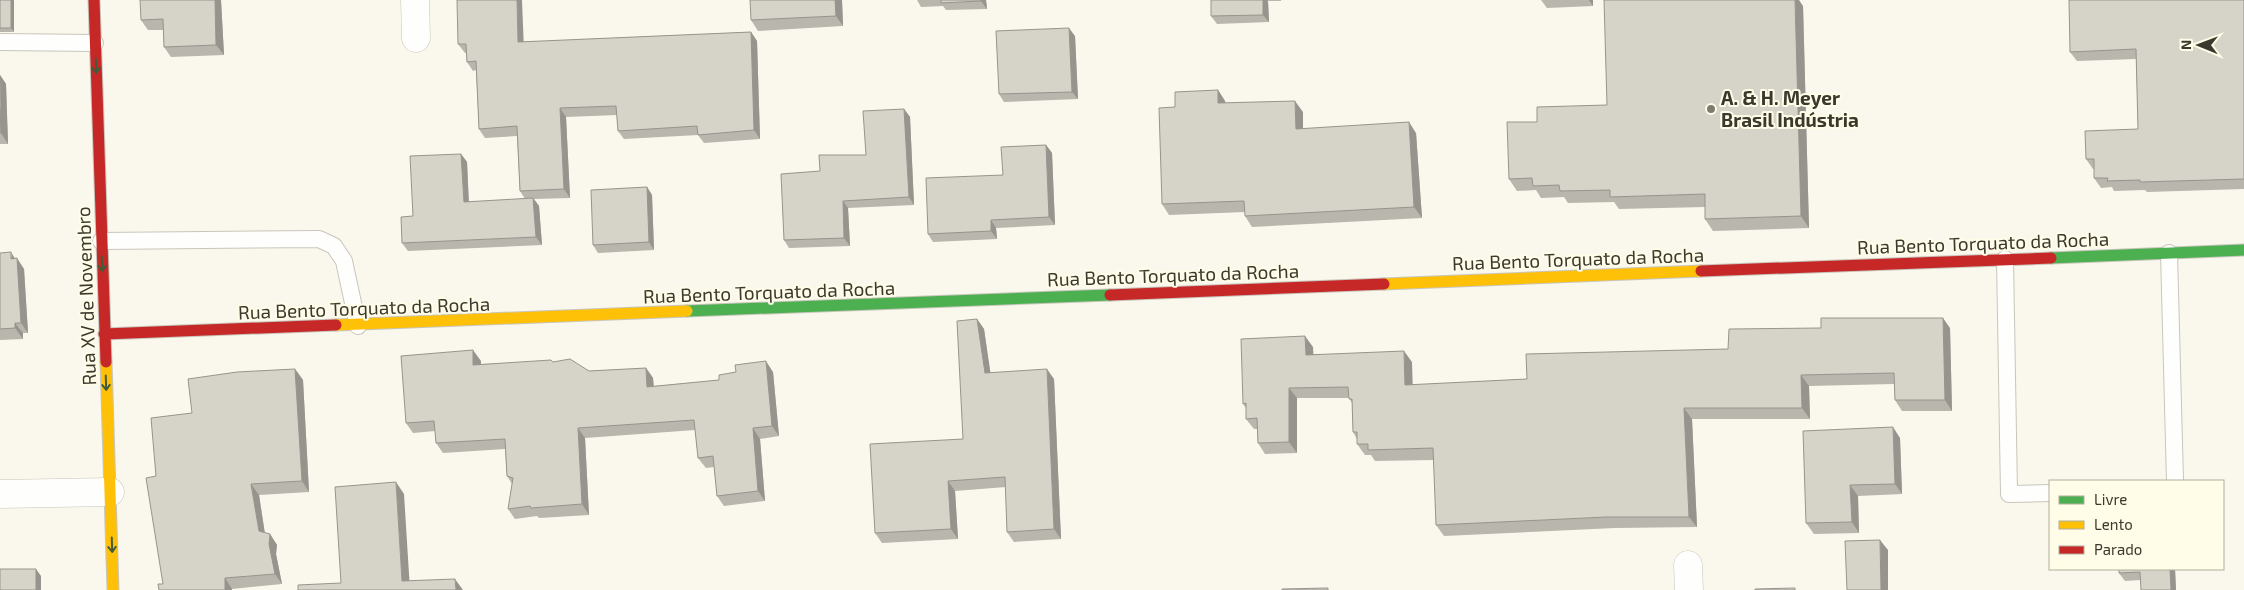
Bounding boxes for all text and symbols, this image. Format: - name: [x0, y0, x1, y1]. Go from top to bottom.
- north arrow: [2174, 20, 2224, 70]
- text: N: [2177, 40, 2194, 50]
- one-way arrow: [91, 58, 100, 74]
- place label: A. & H. Meyer Brasil Indústria: [1721, 86, 1859, 131]
- marker: A. & H. Meyer Brasil Indústria: [1705, 103, 1717, 115]
- street label: Rua XV de Novembro: [71, 206, 100, 386]
- street label: Rua Bento Torquato da Rocha: [1856, 227, 2109, 258]
- street label: Rua Bento Torquato da Rocha: [1451, 243, 1704, 274]
- one-way arrow: [97, 255, 107, 271]
- street label: Rua Bento Torquato da Rocha: [1046, 259, 1299, 290]
- street label: Rua Bento Torquato da Rocha: [642, 276, 895, 307]
- street label: Rua Bento Torquato da Rocha: [237, 292, 490, 323]
- one-way arrow: [101, 374, 111, 391]
- legend: [2049, 480, 2224, 570]
- text: Livre: [2094, 490, 2127, 508]
- text: Lento: [2094, 515, 2133, 533]
- one-way arrow: [107, 537, 117, 553]
- text: Parado: [2094, 540, 2142, 558]

